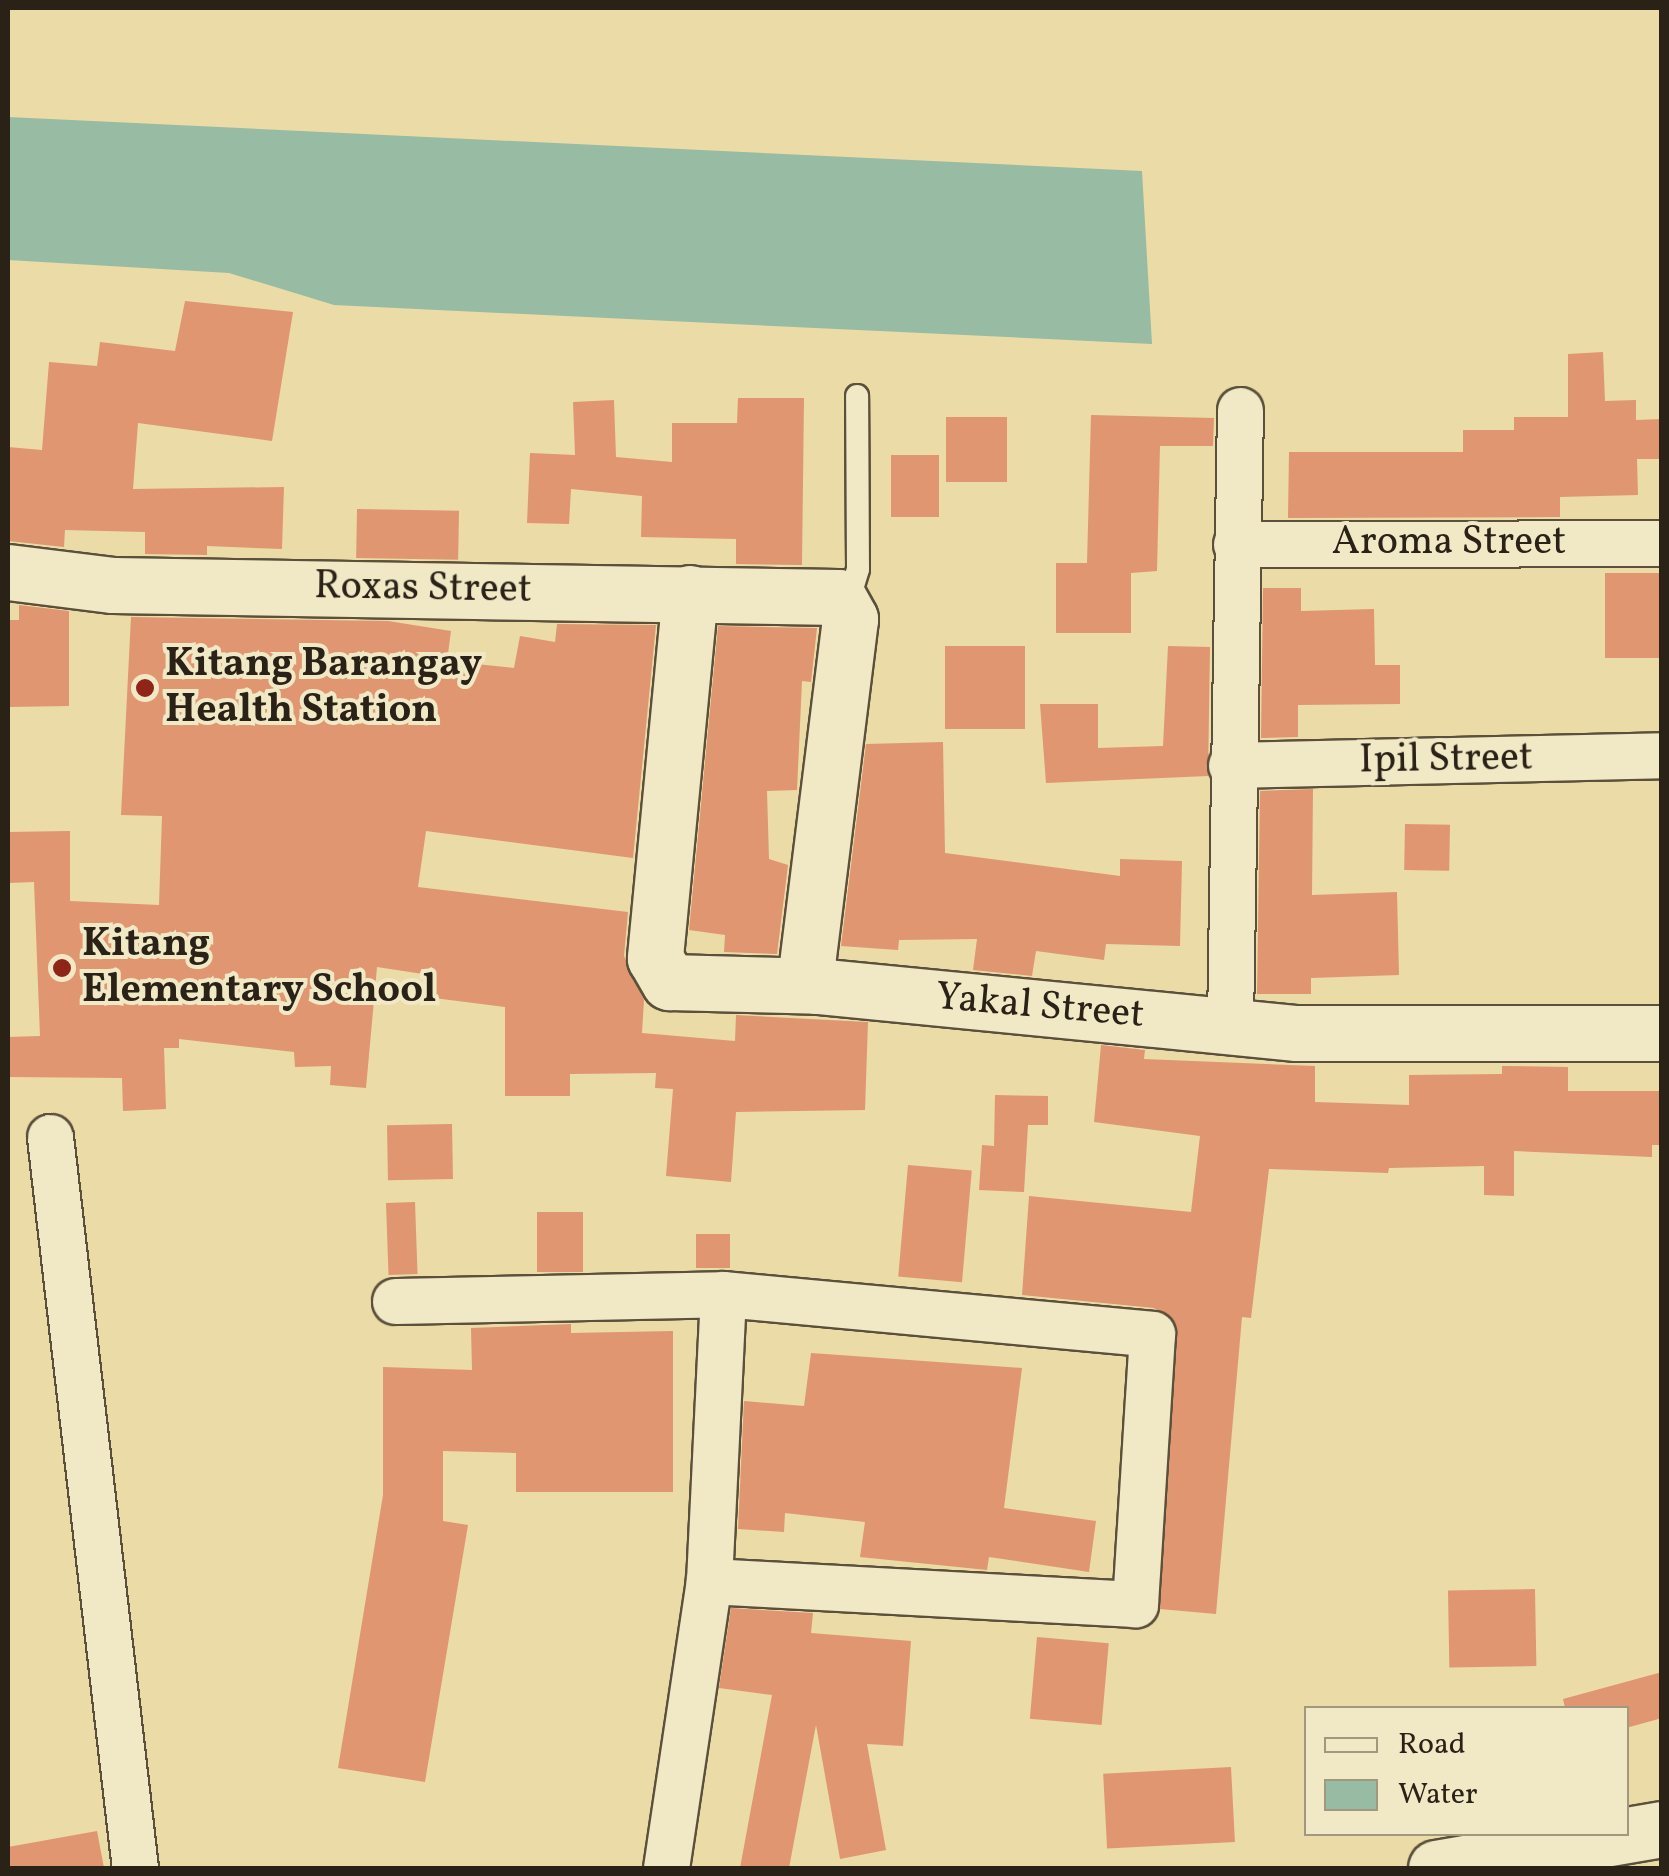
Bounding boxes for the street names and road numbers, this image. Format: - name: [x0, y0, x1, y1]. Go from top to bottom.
- street label: Aroma Street: [1332, 519, 1566, 567]
- street label: Roxas Street: [314, 563, 532, 615]
- street label: Ipil Street: [1359, 734, 1533, 786]
- street label: Yakal Street: [934, 974, 1146, 1040]

